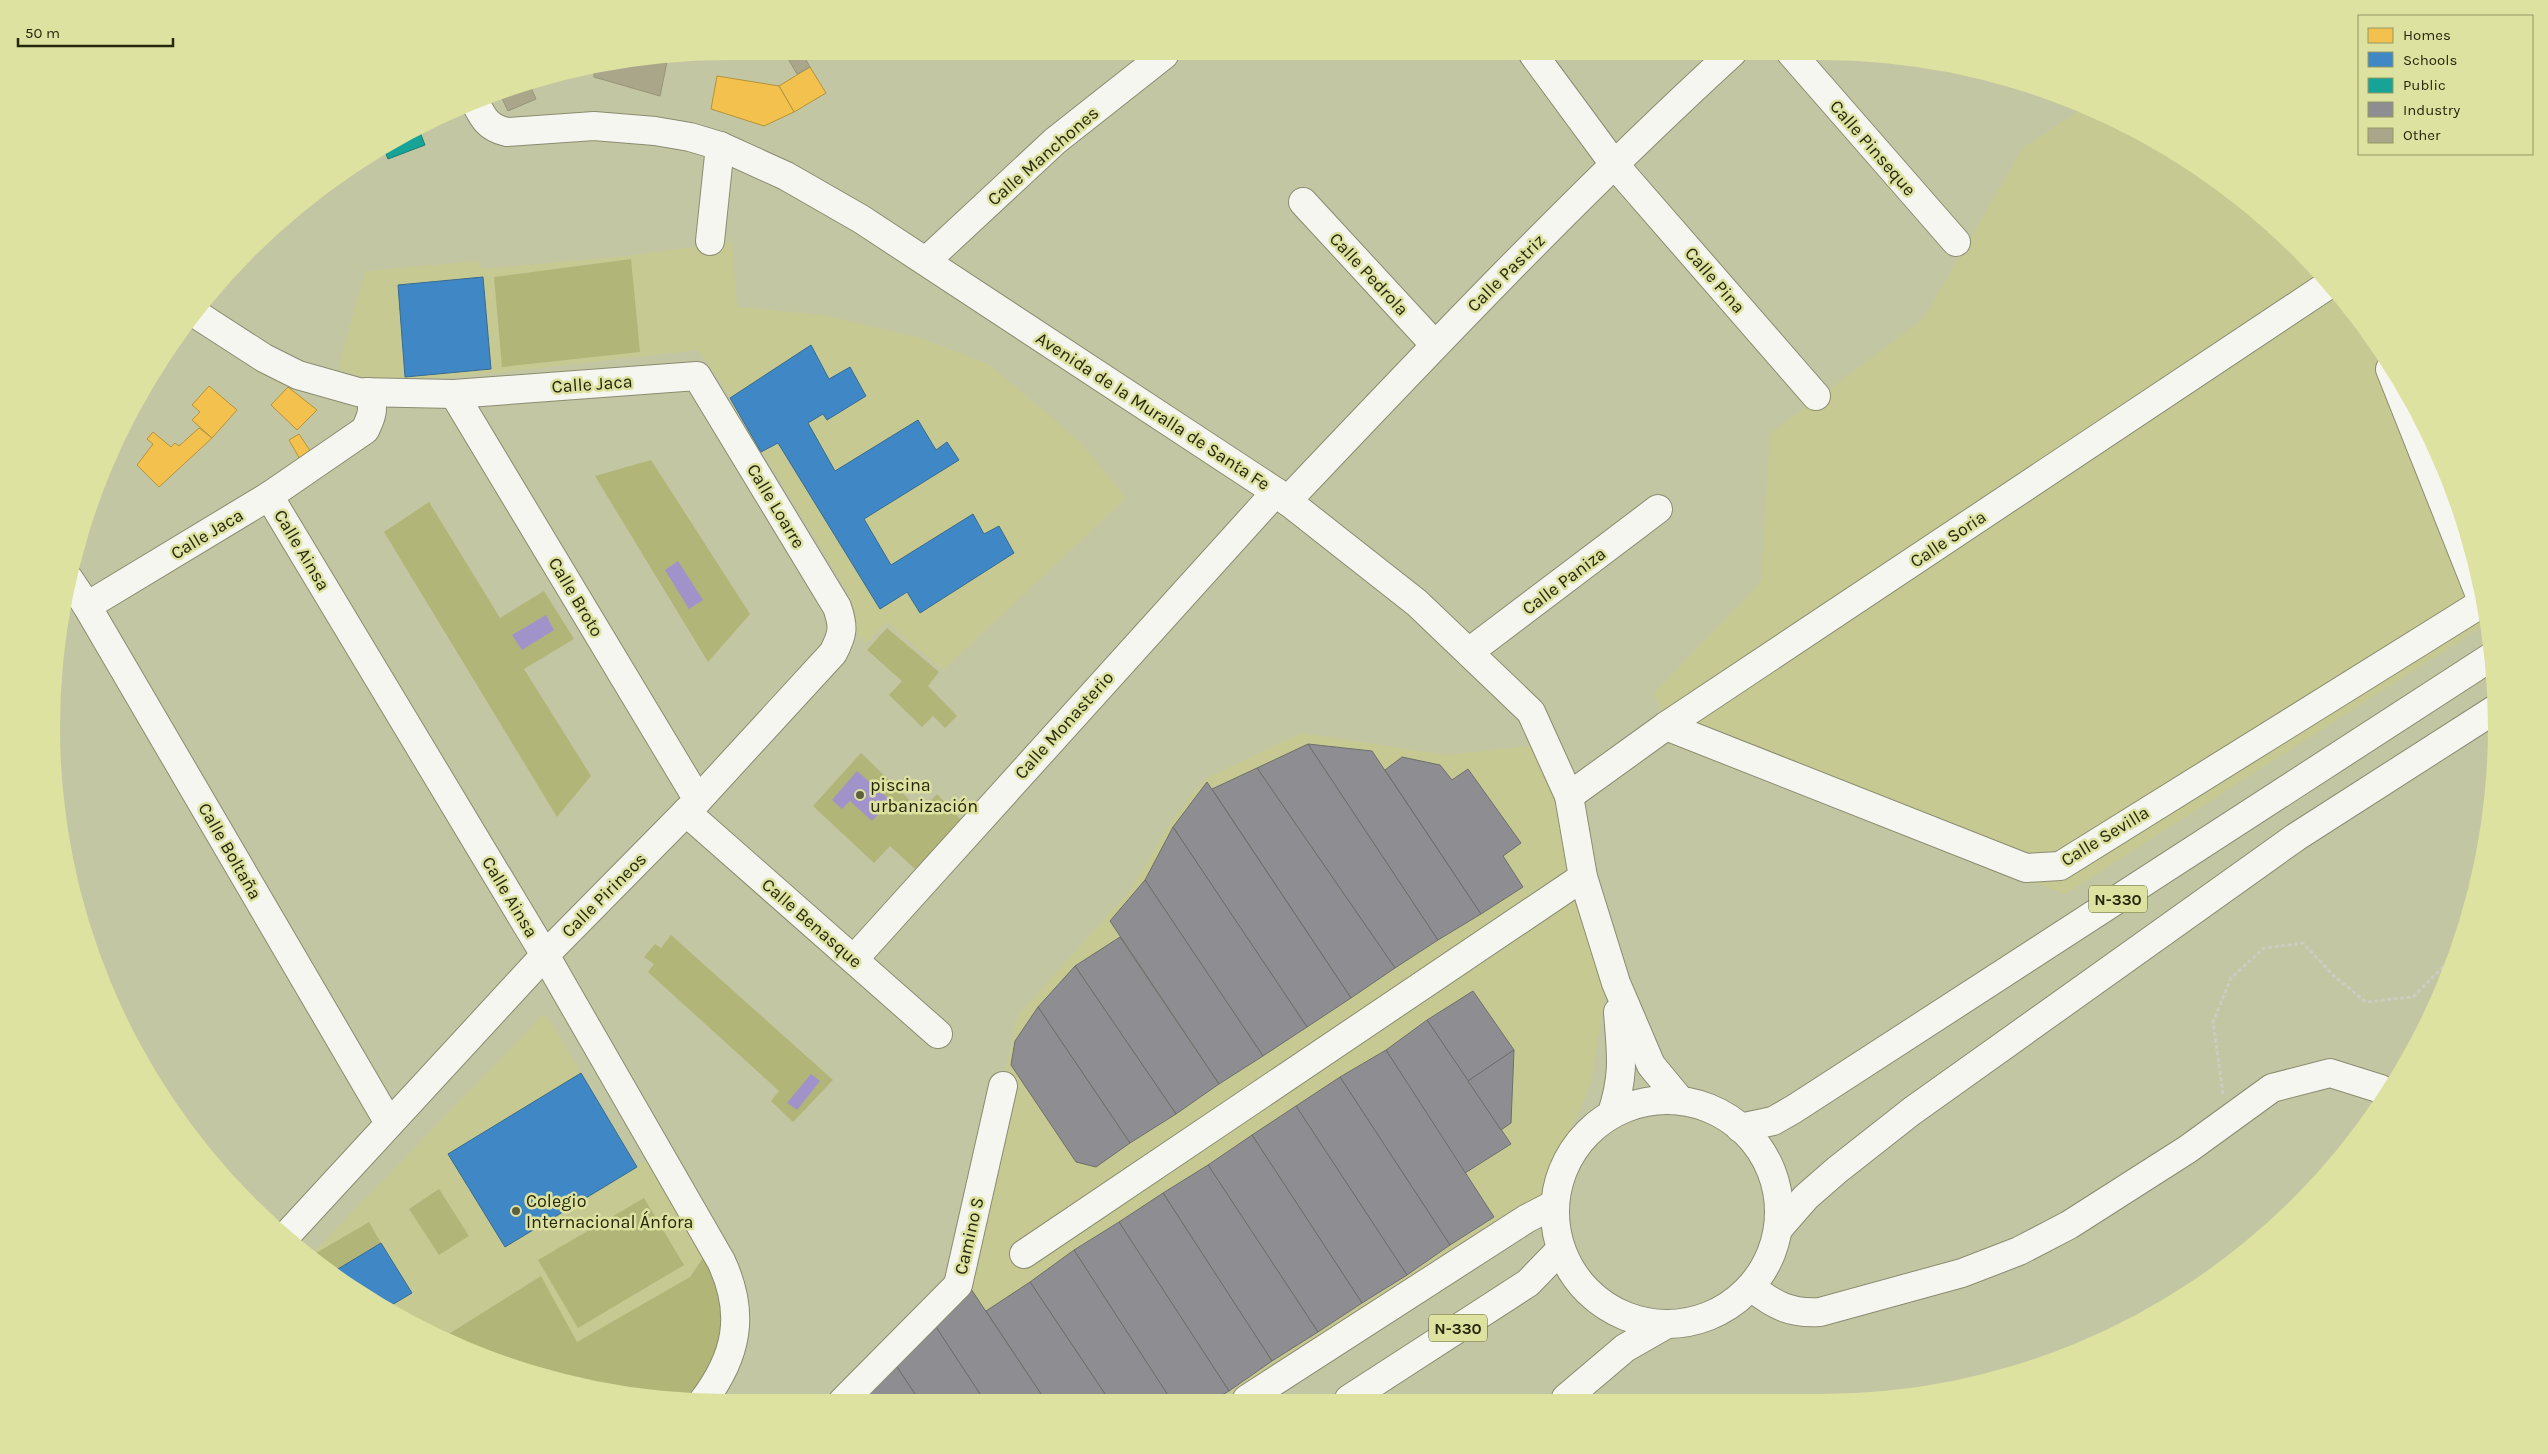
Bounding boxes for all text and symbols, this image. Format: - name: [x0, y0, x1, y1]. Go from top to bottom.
- scale bar: [18, 15, 172, 47]
- legend: [2358, 15, 2533, 155]
- text: 50 m: [25, 24, 60, 42]
- text: Homes: [2403, 26, 2451, 44]
- text: Schools: [2403, 51, 2457, 69]
- text: Public: [2403, 76, 2446, 94]
- street label: Calle Pinseque: [1825, 95, 1921, 201]
- text: Industry: [2403, 101, 2460, 119]
- street label: Calle Manchones: [983, 102, 1103, 210]
- text: Other: [2403, 126, 2441, 144]
- street label: Calle Pedrola: [1325, 228, 1413, 320]
- street label: Calle Pastriz: [1462, 229, 1550, 317]
- street label: Calle Pina: [1680, 242, 1750, 318]
- street label: Avenida de la Muralla de Santa Fe: [1032, 327, 1274, 495]
- street label: Calle Jaca: [551, 370, 633, 398]
- street label: Calle Loarre: [742, 460, 810, 552]
- street label: Calle Jaca: [167, 504, 247, 564]
- street label: Calle Ainsa: [269, 506, 335, 594]
- street label: Calle Soria: [1906, 506, 1990, 572]
- street label: Calle Paniza: [1518, 542, 1610, 620]
- street label: Calle Broto: [544, 553, 608, 641]
- street label: Calle Monasterio: [1010, 667, 1118, 783]
- place label: piscina urbanización: [870, 774, 978, 817]
- marker: piscina urbanización: [854, 789, 866, 801]
- street label: Calle Boltaña: [193, 799, 267, 903]
- street label: Calle Sevilla: [2057, 801, 2153, 871]
- street label: Calle Pirineos: [557, 848, 651, 942]
- street label: Calle Ainsa: [477, 853, 543, 941]
- street label: Calle Benasque: [757, 873, 867, 973]
- road number: N-330: [2089, 886, 2147, 912]
- place label: Colegio Internacional Ánfora: [526, 1190, 693, 1233]
- street label: Camino S: [949, 1195, 989, 1277]
- marker: Colegio Internacional Ánfora: [510, 1205, 522, 1217]
- road number: N-330: [1429, 1315, 1487, 1342]

